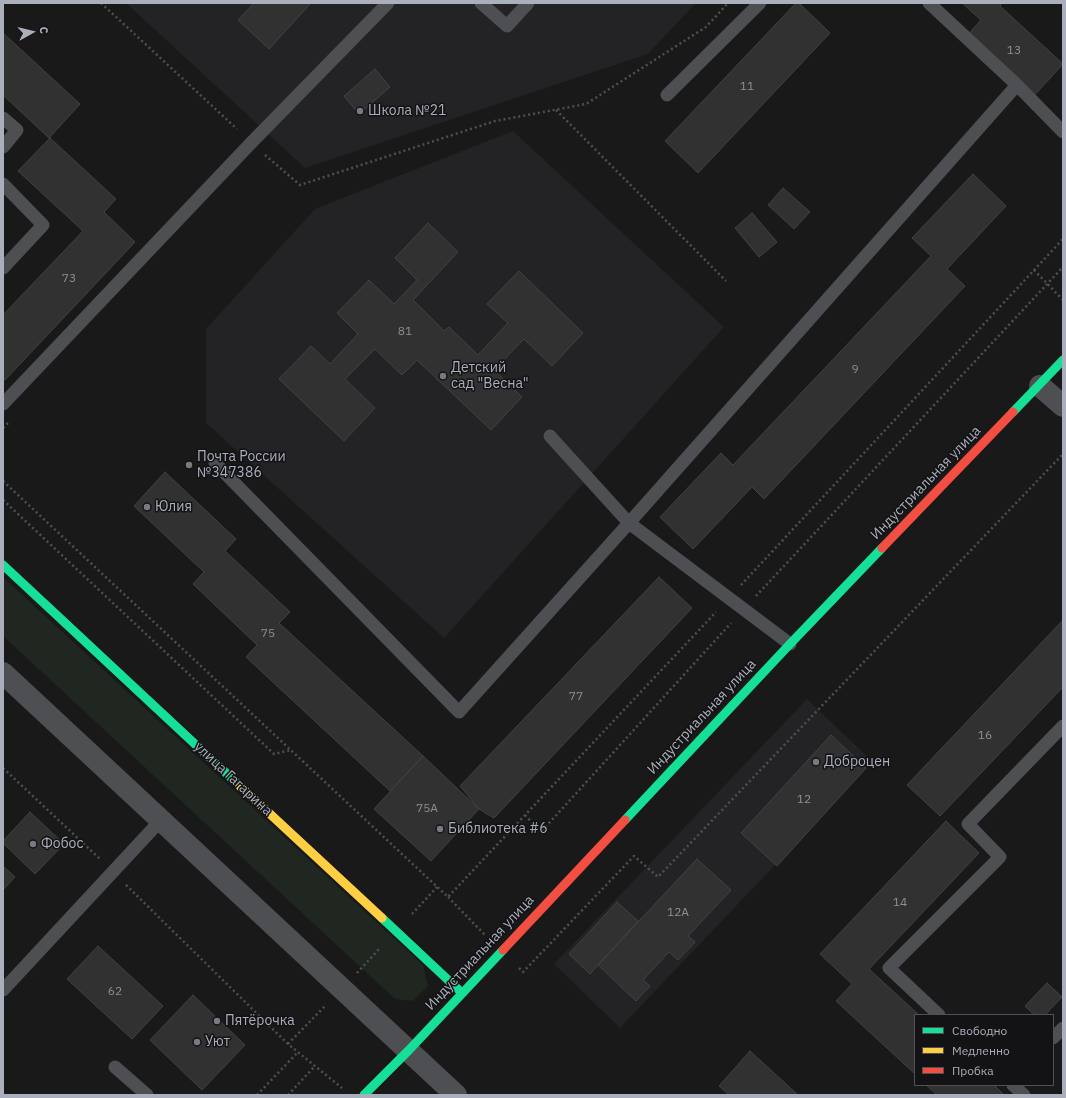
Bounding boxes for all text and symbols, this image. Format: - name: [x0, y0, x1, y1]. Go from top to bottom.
- north arrow: [12, 12, 52, 52]
- text: С: [36, 26, 51, 35]
- house number: 13: [1007, 44, 1021, 58]
- house number: 11: [740, 80, 754, 94]
- place label: Школа №21: [368, 103, 447, 119]
- marker: Школа №21: [355, 106, 365, 116]
- house number: 73: [62, 272, 76, 286]
- house number: 81: [398, 325, 412, 339]
- place label: Детский сад "Весна": [451, 360, 529, 392]
- house number: 9: [851, 363, 859, 377]
- marker: Детский сад "Весна": [438, 371, 448, 381]
- street label: Индустриальная улица: [867, 423, 985, 543]
- place label: Почта России №347386: [197, 449, 286, 482]
- marker: Почта России №347386: [184, 460, 194, 470]
- place label: Юлия: [155, 499, 192, 515]
- marker: Юлия: [142, 502, 152, 512]
- house number: 75: [261, 627, 275, 641]
- street label: Индустриальная улица: [644, 656, 760, 778]
- house number: 77: [569, 690, 583, 704]
- house number: 16: [978, 729, 992, 743]
- street label: улица Гагарина: [190, 738, 276, 820]
- place label: Доброцен: [824, 754, 890, 770]
- marker: Доброцен: [811, 757, 821, 767]
- house number: 12: [797, 793, 811, 807]
- house number: 75А: [416, 802, 438, 816]
- place label: Библиотека #6: [448, 821, 548, 837]
- marker: Библиотека #6: [435, 824, 445, 834]
- place label: Фобос: [41, 836, 84, 852]
- marker: Фобос: [28, 839, 38, 849]
- street label: Индустриальная улица: [422, 892, 538, 1014]
- house number: 14: [893, 896, 907, 910]
- house number: 12А: [667, 906, 689, 920]
- house number: 62: [108, 985, 122, 999]
- place label: Пятёрочка: [225, 1013, 295, 1029]
- legend: [914, 1014, 1054, 1086]
- marker: Пятёрочка: [212, 1016, 222, 1026]
- text: Свободно: [952, 1023, 1007, 1038]
- place label: Уют: [205, 1034, 230, 1050]
- marker: Уют: [192, 1037, 202, 1047]
- text: Медленно: [952, 1043, 1010, 1058]
- text: Пробка: [952, 1063, 994, 1078]

